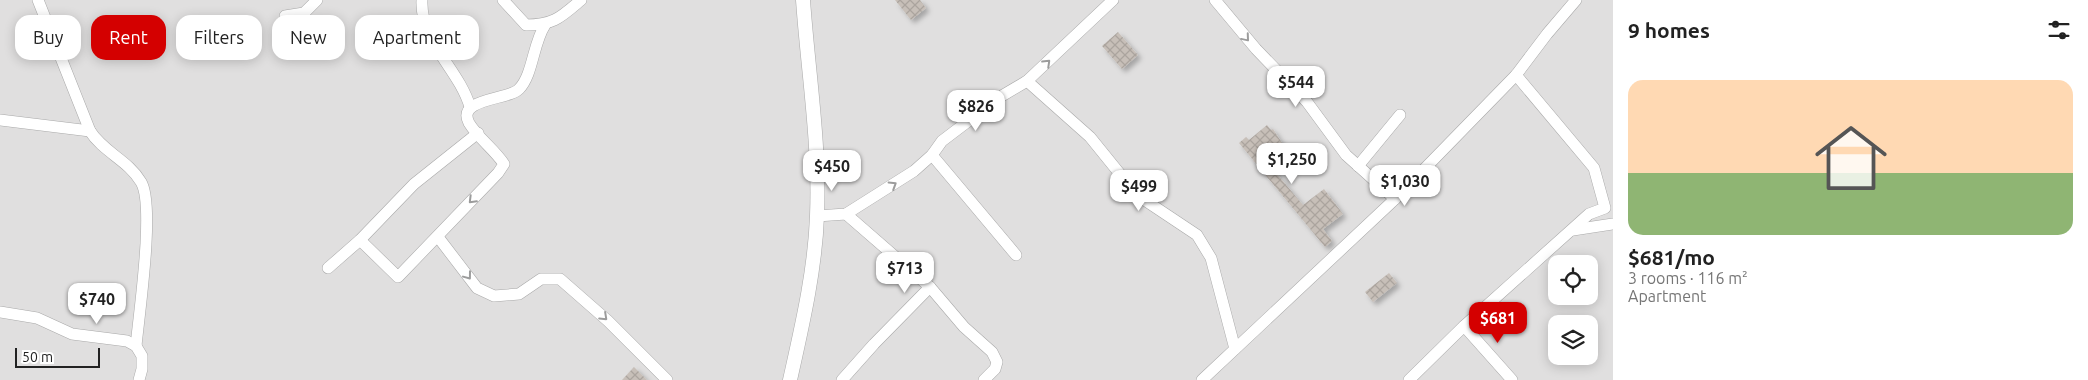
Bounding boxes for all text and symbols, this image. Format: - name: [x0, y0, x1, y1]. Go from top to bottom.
- chip: Buy: [15, 15, 81, 60]
- chip: Rent: [91, 15, 166, 60]
- chip: Filters: [176, 15, 262, 60]
- chip: New: [272, 15, 345, 60]
- chip: Apartment: [355, 15, 479, 60]
- icon: filters: [2045, 16, 2073, 44]
- text: 9 homes: [1628, 18, 1710, 42]
- one-way arrow: [1240, 32, 1249, 41]
- one-way arrow: [1041, 60, 1050, 69]
- pin: $544: [1266, 66, 1326, 108]
- text: $544: [1278, 73, 1314, 91]
- pin: $826: [946, 90, 1006, 132]
- text: $826: [958, 97, 994, 115]
- icon: home: [1806, 113, 1896, 203]
- pin: $1,250: [1251, 142, 1333, 185]
- pin: $450: [802, 150, 862, 192]
- text: $1,250: [1267, 150, 1317, 168]
- text: $450: [814, 157, 850, 175]
- pin: $1,030: [1364, 164, 1446, 207]
- pin: $499: [1109, 170, 1169, 212]
- text: $1,030: [1380, 172, 1430, 190]
- text: $499: [1121, 177, 1157, 195]
- one-way arrow: [887, 181, 896, 191]
- one-way arrow: [469, 194, 478, 203]
- text: $681/mo: [1628, 245, 1715, 269]
- pin: $713: [875, 252, 935, 294]
- map controls: [1548, 255, 1598, 365]
- button: locate: [1548, 255, 1598, 305]
- text: $713: [887, 259, 923, 277]
- text: 3 rooms · 116 m²: [1628, 269, 1748, 287]
- one-way arrow: [462, 270, 471, 279]
- pin: $740: [67, 282, 127, 325]
- text: Apartment: [1628, 287, 1706, 305]
- text: $740: [79, 290, 115, 308]
- pin: $681: [1468, 302, 1528, 344]
- text: $681: [1480, 309, 1516, 327]
- one-way arrow: [598, 311, 607, 320]
- button: layers: [1548, 315, 1598, 365]
- scale bar: [15, 345, 100, 368]
- text: 50 m: [22, 349, 53, 365]

